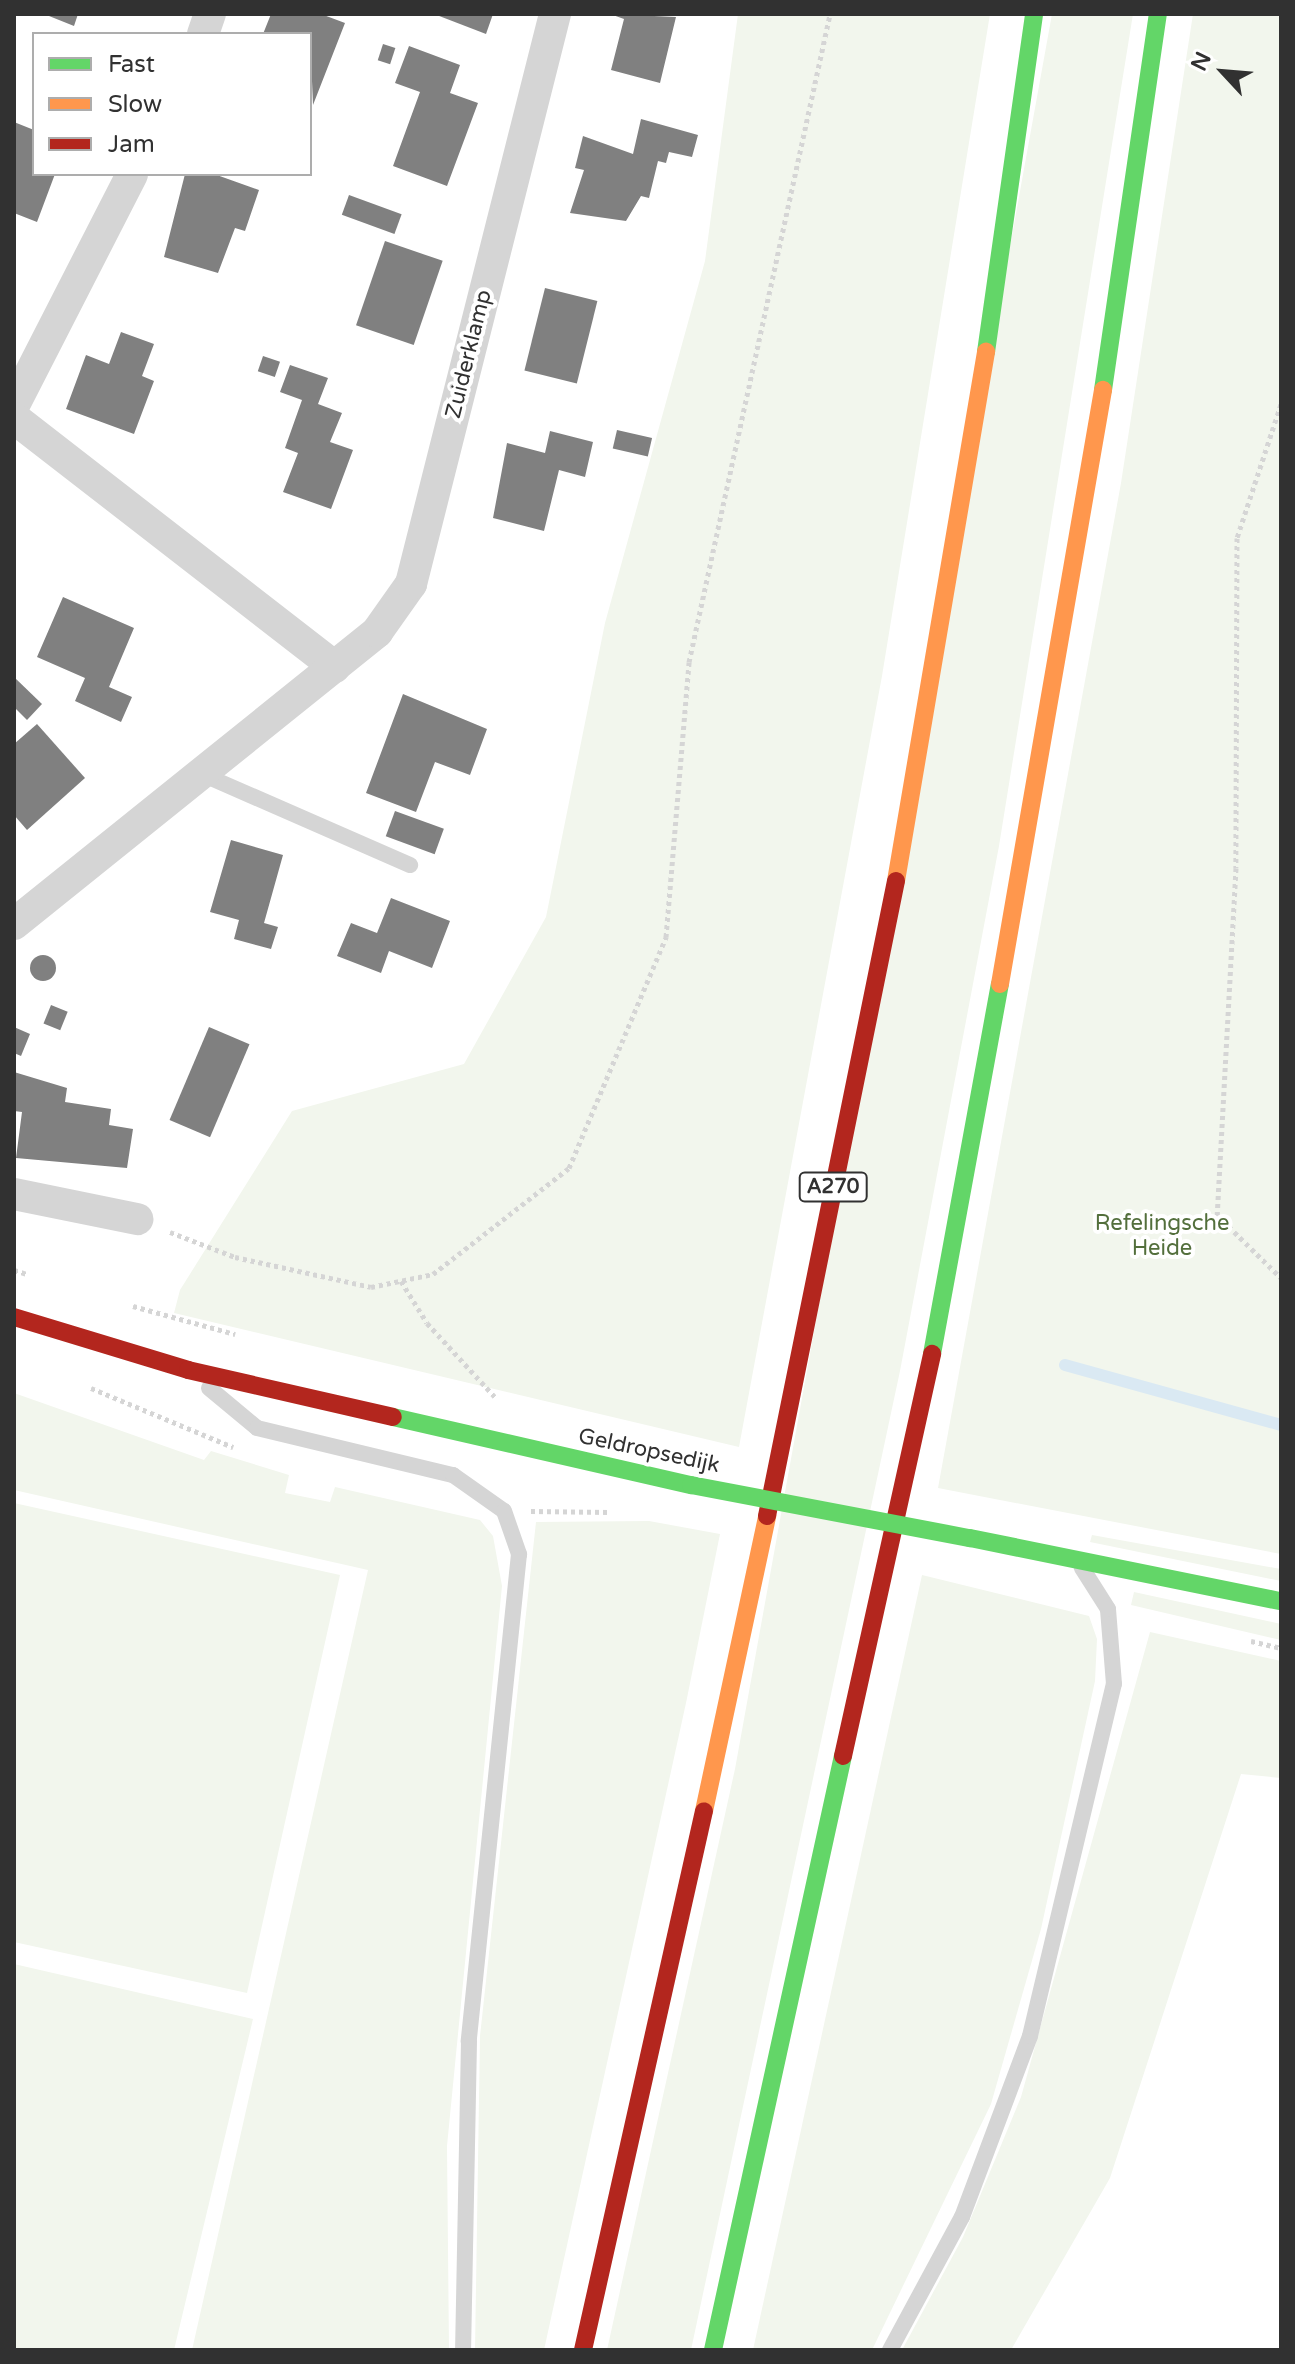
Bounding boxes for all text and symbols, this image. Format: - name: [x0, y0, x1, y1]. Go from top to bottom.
- legend: [32, 32, 312, 176]
- north arrow: [1183, 32, 1263, 112]
- text: N: [1186, 48, 1217, 75]
- text: Fast: [108, 50, 155, 79]
- text: Slow: [108, 90, 162, 119]
- text: Jam: [108, 130, 155, 159]
- street label: Zuiderklamp: [440, 287, 498, 421]
- road number: A270: [797, 1171, 869, 1203]
- park label: Refelingsche Heide: [1095, 1210, 1229, 1262]
- street label: Geldropsedijk: [576, 1423, 722, 1479]

